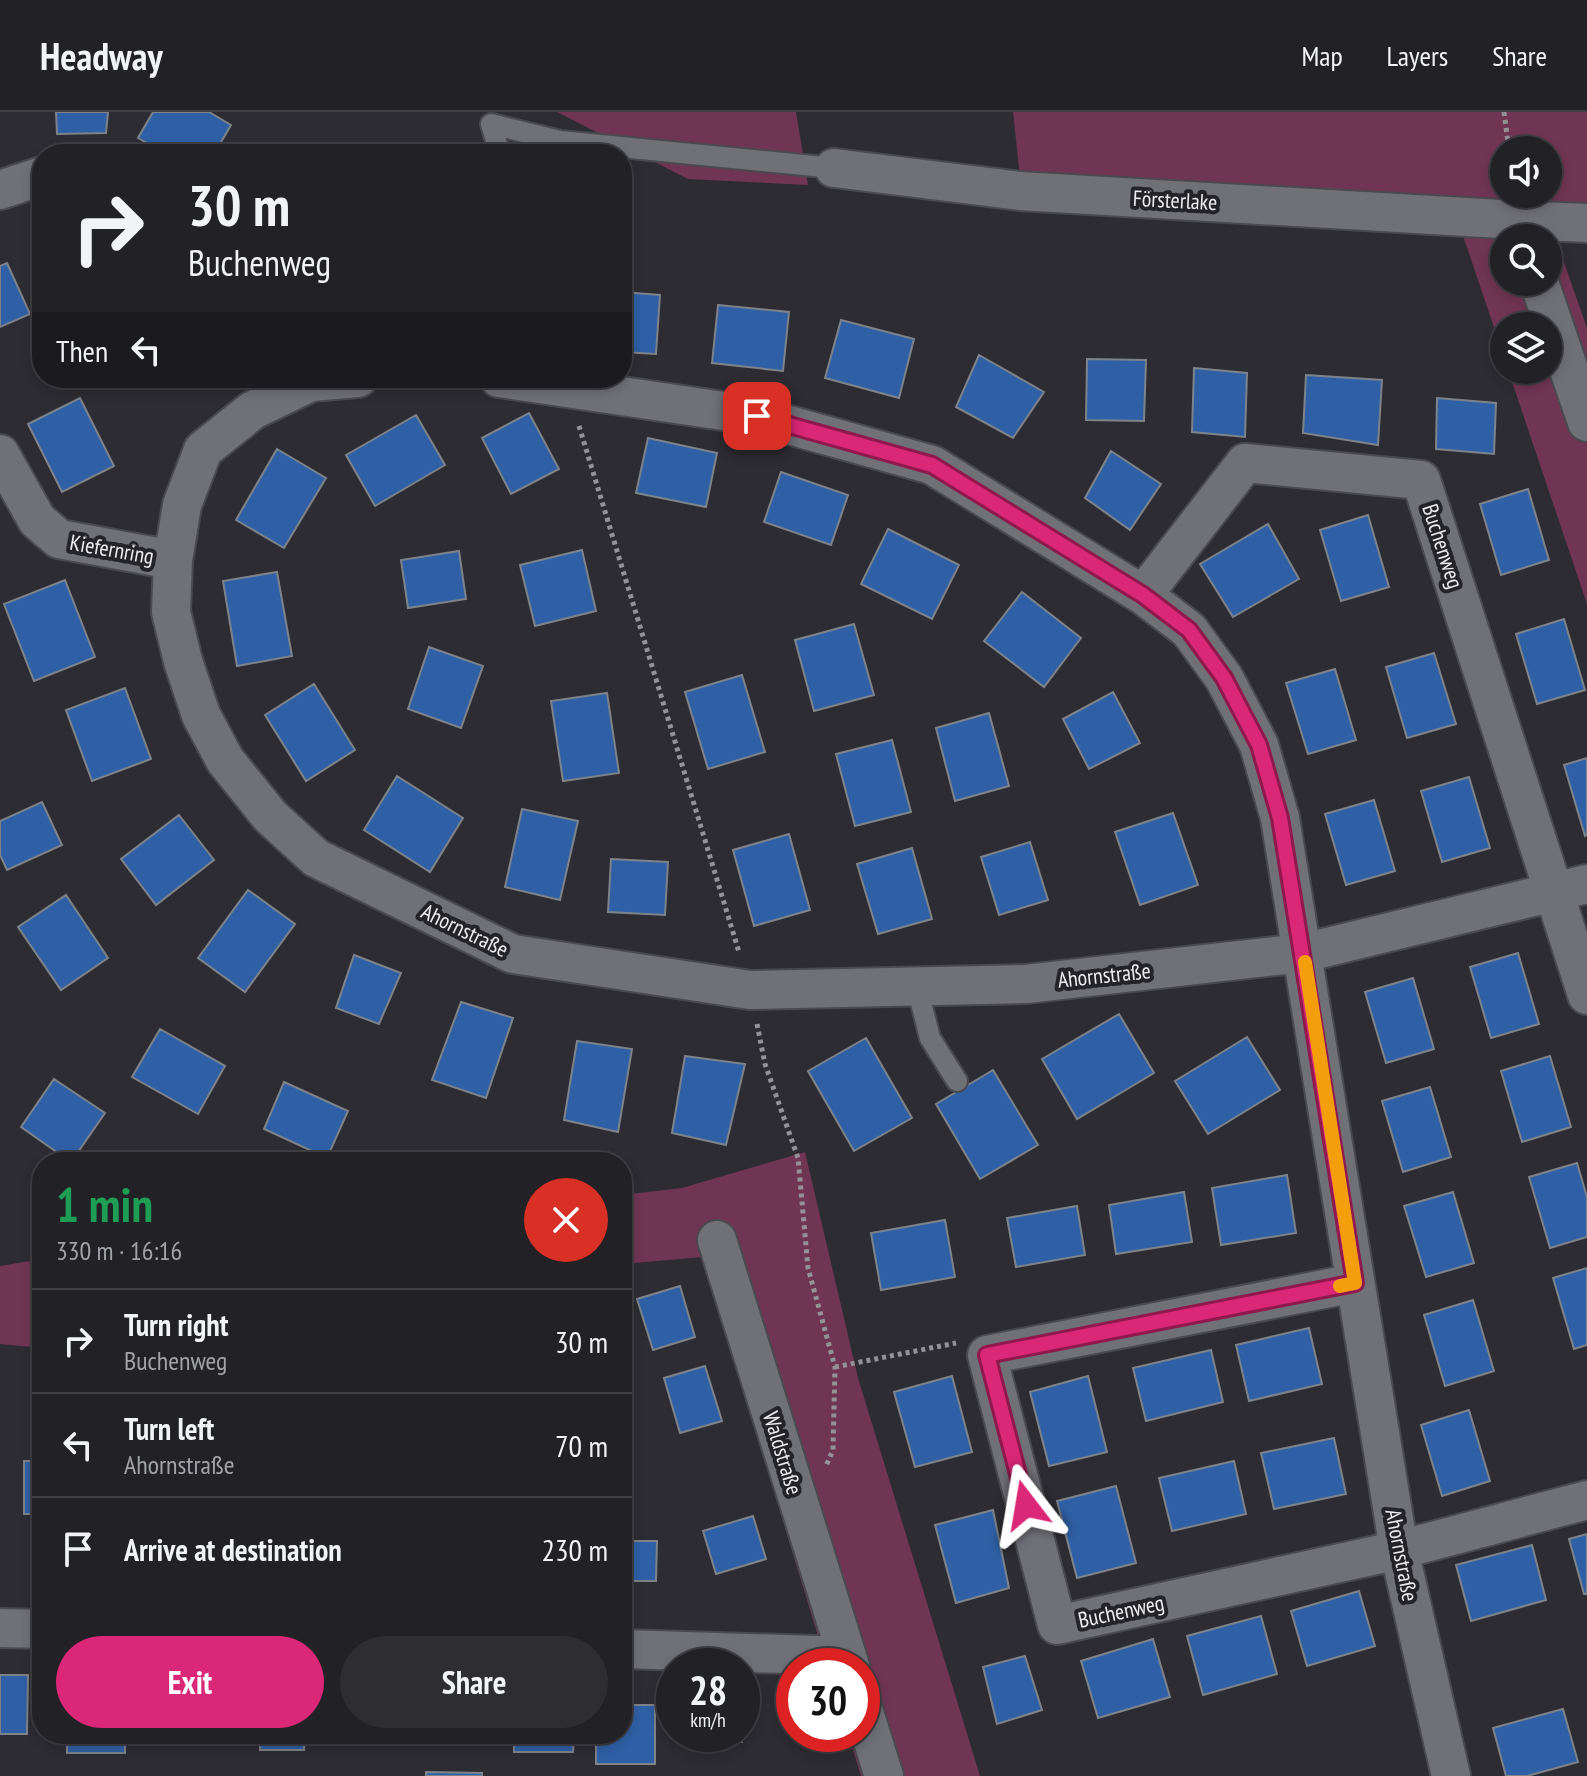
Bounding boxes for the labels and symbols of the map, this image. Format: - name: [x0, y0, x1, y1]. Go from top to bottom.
- street label: Försterlake: [1132, 184, 1218, 216]
- pin: [723, 382, 791, 450]
- street label: Buchenweg: [1416, 500, 1470, 592]
- street label: Kiefernring: [68, 528, 156, 570]
- street label: Ahornstraße: [417, 897, 513, 963]
- street label: Ahornstraße: [1056, 956, 1152, 994]
- street label: Waldstraße: [757, 1408, 809, 1498]
- position arrow: [984, 1463, 1068, 1547]
- street label: Ahornstraße: [1379, 1506, 1425, 1604]
- street label: Buchenweg: [1075, 1588, 1167, 1634]
- speed limit sign: 30: [776, 1648, 880, 1752]

